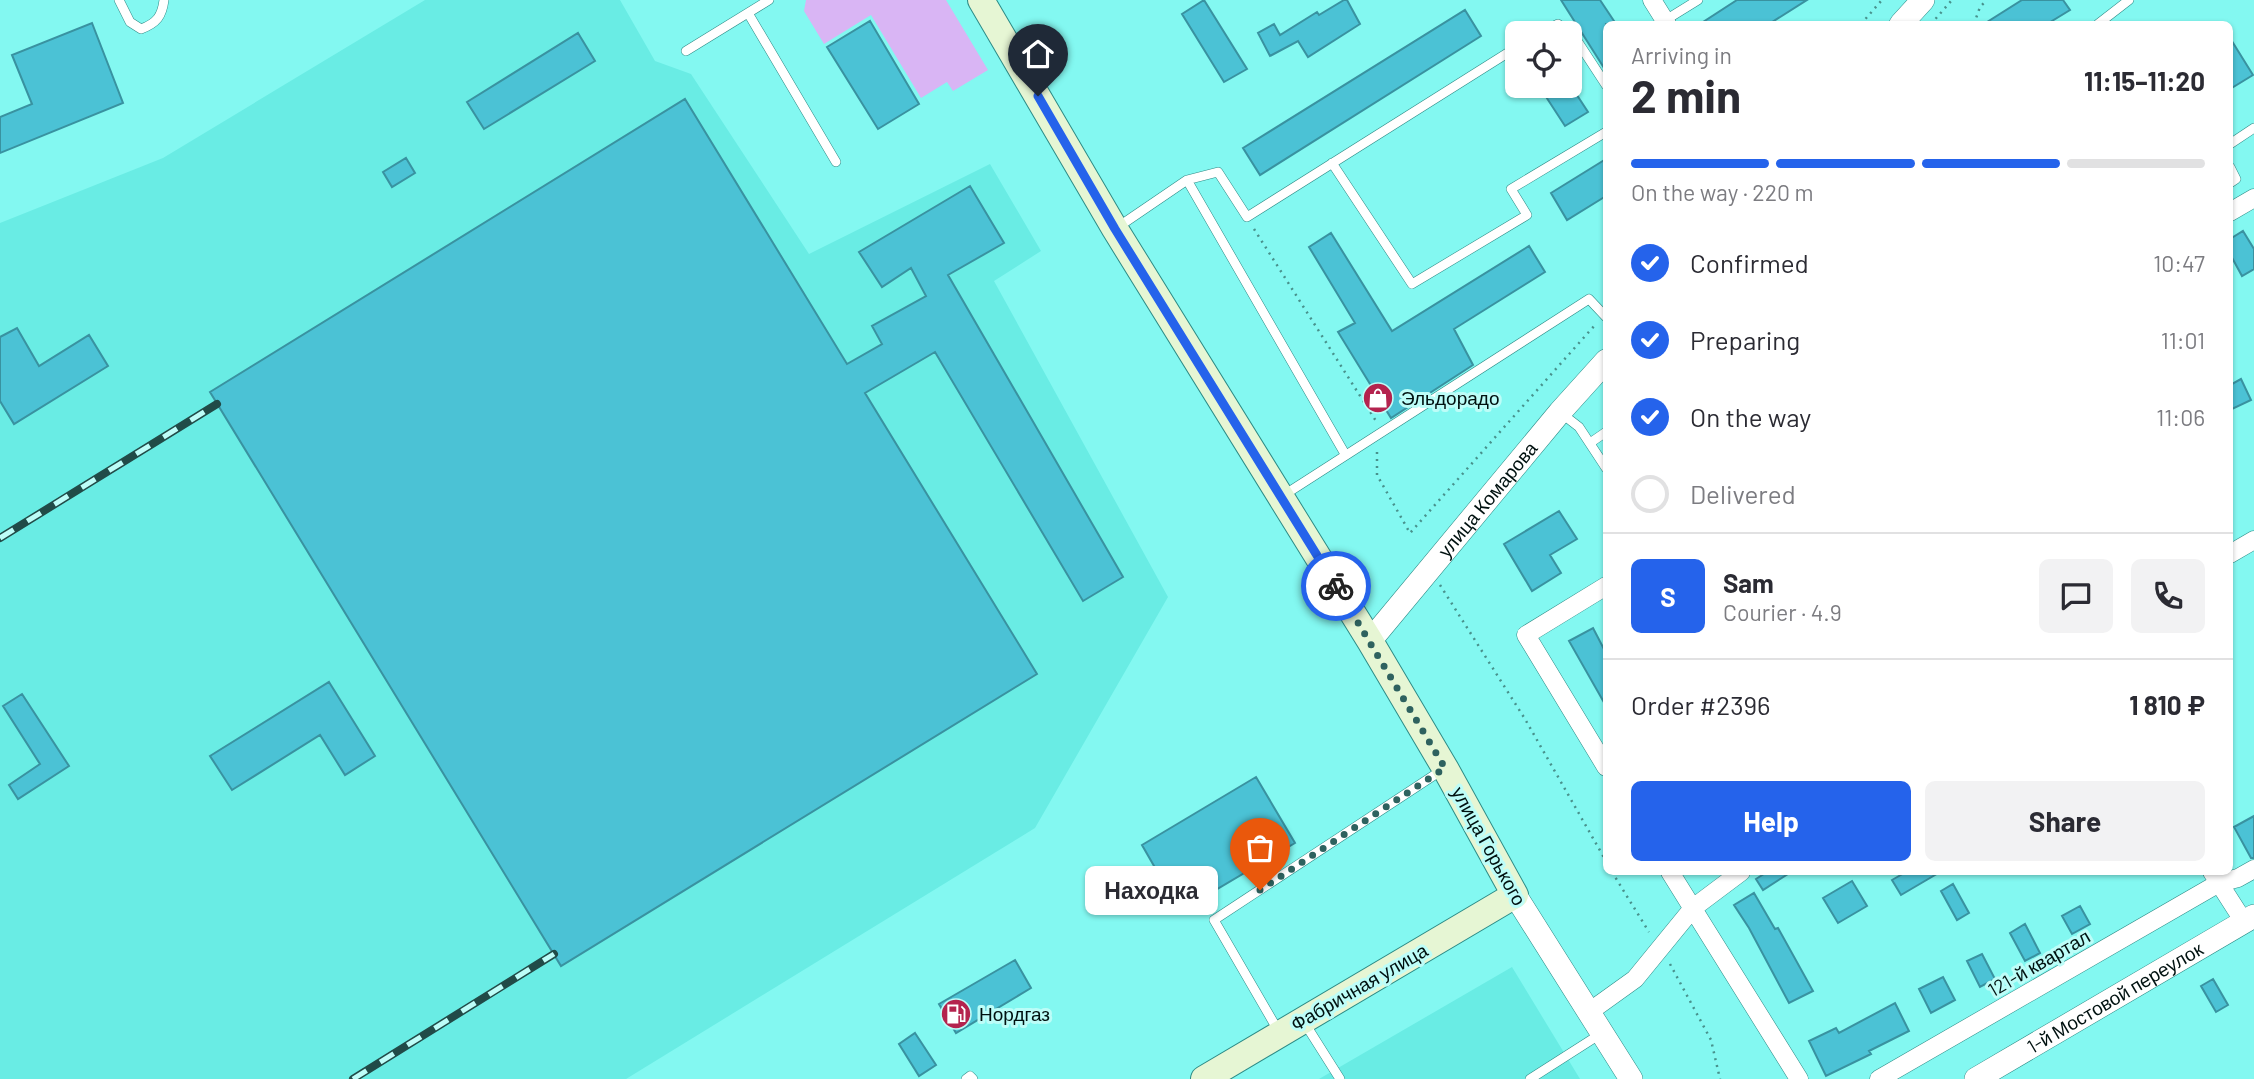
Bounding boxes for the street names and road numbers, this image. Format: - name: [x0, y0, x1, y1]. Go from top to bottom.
- street label: улица Комарова: [1433, 436, 1542, 561]
- street label: улица Горького: [1447, 782, 1532, 909]
- street label: 121-й квартал: [1984, 924, 2094, 1001]
- street label: 1-й Мостовой переулок: [2023, 936, 2207, 1058]
- street label: Фабричная улица: [1286, 938, 1432, 1035]

